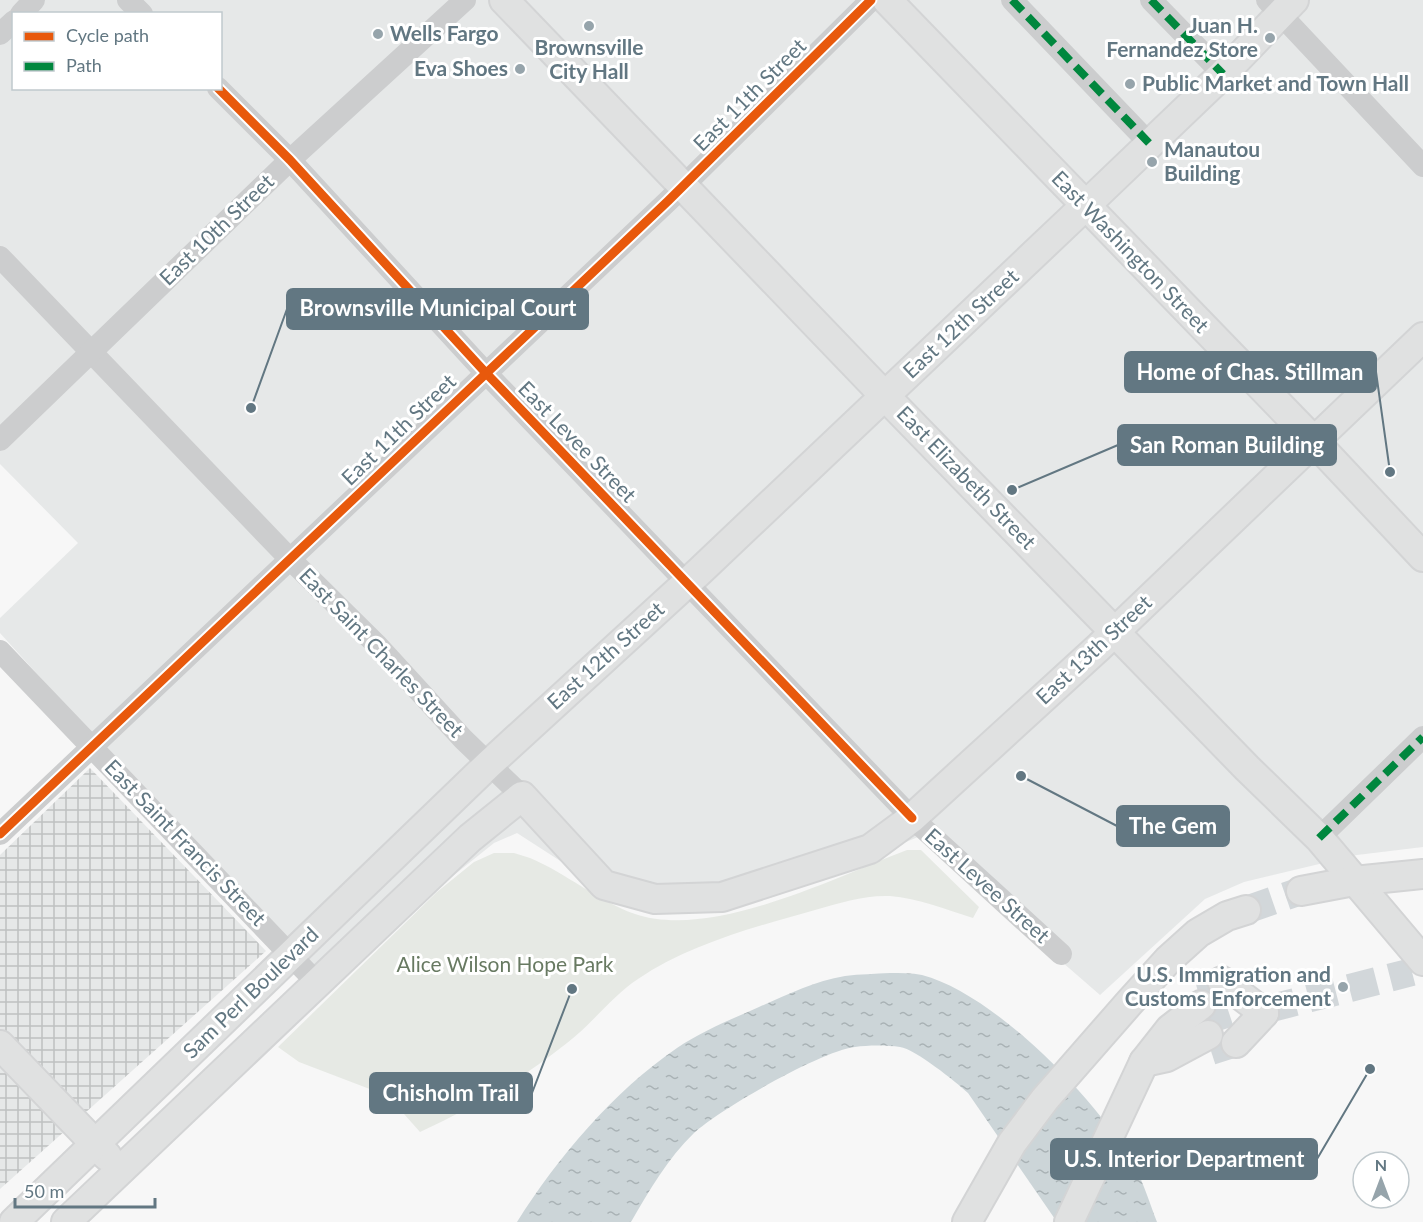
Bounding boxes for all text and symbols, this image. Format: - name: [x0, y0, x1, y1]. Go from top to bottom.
- legend: [12, 12, 222, 90]
- place label: Juan H. Fernandez Store: [1106, 12, 1258, 61]
- marker: Brownsville City Hall: [582, 19, 596, 33]
- place label: Wells Fargo: [390, 20, 499, 45]
- text: Cycle path: [66, 24, 149, 46]
- marker: Wells Fargo: [371, 27, 385, 41]
- marker: Juan H. Fernandez Store: [1263, 31, 1277, 45]
- street label: East 11th Street: [688, 32, 811, 155]
- place label: Brownsville City Hall: [535, 34, 643, 83]
- text: Path: [66, 54, 102, 76]
- place label: Eva Shoes: [414, 55, 508, 80]
- marker: Eva Shoes: [513, 62, 527, 76]
- place label: Public Market and Town Hall: [1142, 70, 1409, 95]
- marker: Public Market and Town Hall: [1123, 77, 1137, 91]
- place label: Manautou Building: [1164, 136, 1260, 185]
- marker: Manautou Building: [1145, 155, 1159, 169]
- street label: East Washington Street: [1047, 165, 1215, 337]
- street label: East 10th Street: [154, 168, 278, 290]
- street label: East 12th Street: [897, 263, 1023, 383]
- callout: Brownsville Municipal Court: [287, 289, 588, 329]
- text: Brownsville Municipal Court: [300, 294, 577, 321]
- callout: Home of Chas. Stillman: [1125, 352, 1376, 392]
- text: Home of Chas. Stillman: [1137, 358, 1363, 385]
- street label: East 11th Street: [336, 368, 460, 490]
- street label: East Levee Street: [514, 375, 643, 507]
- street label: East Elizabeth Street: [892, 400, 1042, 554]
- callout: San Roman Building: [1118, 425, 1336, 465]
- text: San Roman Building: [1130, 431, 1324, 458]
- street label: East Saint Charles Street: [295, 562, 470, 742]
- street label: East 13th Street: [1030, 589, 1156, 709]
- street label: East 12th Street: [541, 596, 669, 714]
- street label: East Saint Francis Street: [100, 754, 272, 930]
- callout: The Gem: [1117, 806, 1229, 846]
- text: The Gem: [1129, 812, 1217, 839]
- street label: East Levee Street: [921, 822, 1056, 948]
- street label: Sam Perl Boulevard: [177, 921, 323, 1063]
- park label: Alice Wilson Hope Park: [397, 951, 614, 976]
- place label: U.S. Immigration and Customs Enforcement: [1125, 961, 1331, 1010]
- marker: U.S. Immigration and Customs Enforcement: [1336, 980, 1350, 994]
- callout: Chisholm Trail: [370, 1073, 532, 1113]
- text: Chisholm Trail: [382, 1079, 520, 1106]
- callout: U.S. Interior Department: [1051, 1139, 1317, 1179]
- text: U.S. Interior Department: [1064, 1145, 1305, 1172]
- north arrow: [1351, 1150, 1411, 1210]
- text: N: [1375, 1155, 1387, 1174]
- scale bar: [15, 1171, 154, 1209]
- text: 50 m: [24, 1180, 64, 1202]

